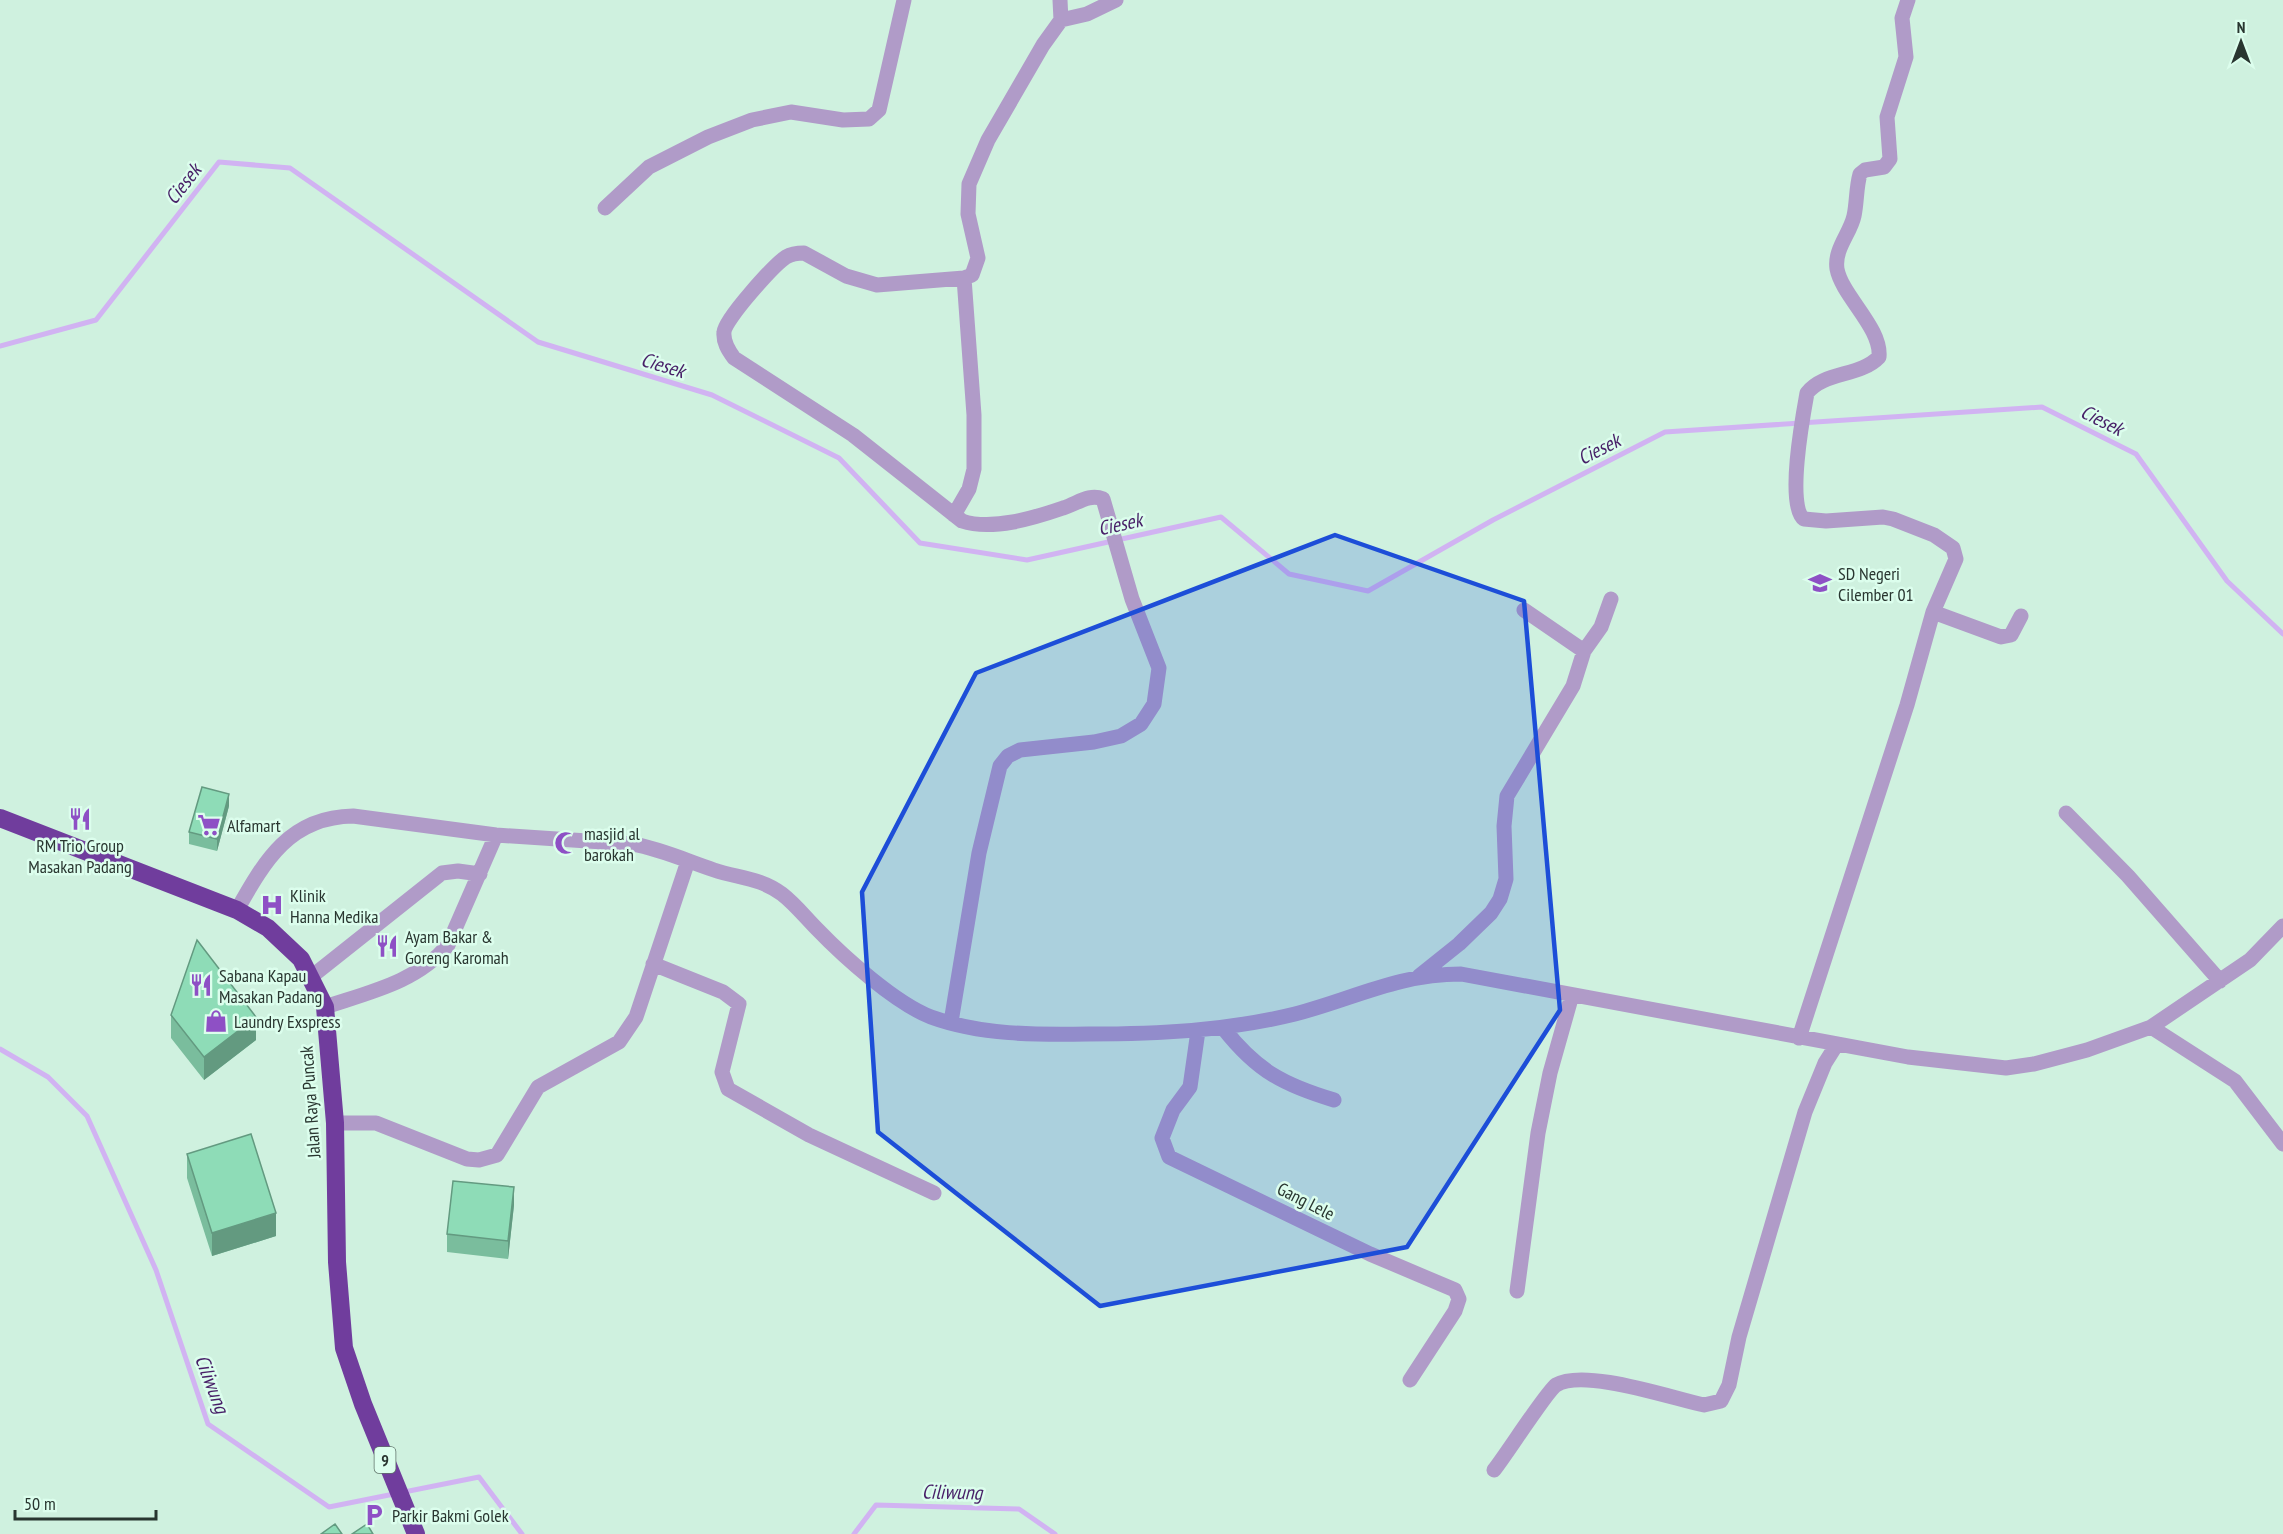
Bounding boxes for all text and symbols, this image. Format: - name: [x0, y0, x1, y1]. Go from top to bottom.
- north arrow: [2211, 12, 2271, 72]
- text: N: [2237, 17, 2245, 37]
- water label: Ciesek: [159, 157, 208, 210]
- water label: Ciesek: [638, 346, 690, 385]
- water label: Ciesek: [2076, 398, 2130, 443]
- water label: Ciesek: [1573, 426, 1627, 471]
- water label: Ciesek: [1096, 506, 1147, 541]
- place label: SD Negeri Cilember 01: [1838, 562, 1914, 606]
- school or university icon: SD Negeri Cilember 01: [1807, 570, 1833, 596]
- restaurant icon: RM Trio Group Masakan Padang: [67, 806, 93, 832]
- supermarket icon: Alfamart: [196, 812, 222, 838]
- place label: Alfamart: [227, 814, 281, 837]
- place label: masjid al barokah: [584, 822, 641, 866]
- mosque icon: masjid al barokah: [553, 830, 579, 856]
- place label: RM Trio Group Masakan Padang: [28, 834, 132, 878]
- place label: Klinik Hanna Medika: [290, 884, 378, 928]
- hospital icon: Klinik Hanna Medika: [259, 892, 285, 918]
- place label: Ayam Bakar & Goreng Karomah: [405, 925, 509, 969]
- restaurant icon: Ayam Bakar & Goreng Karomah: [374, 933, 400, 959]
- place label: Sabana Kapau Masakan Padang: [219, 964, 322, 1008]
- restaurant icon: Sabana Kapau Masakan Padang: [188, 972, 214, 998]
- shop icon: Laundry Exspress: [203, 1008, 229, 1034]
- place label: Laundry Exspress: [234, 1010, 341, 1033]
- street label: Jalan Raya Puncak: [295, 1045, 325, 1160]
- street label: Gang Lele: [1273, 1177, 1339, 1225]
- water label: Ciliwung: [189, 1351, 235, 1418]
- road number: 9: [374, 1447, 396, 1473]
- water label: Ciliwung: [922, 1478, 984, 1506]
- scale bar: [15, 1483, 156, 1521]
- text: 50 m: [24, 1492, 56, 1515]
- parking icon: Parkir Bakmi Golek: [361, 1502, 387, 1528]
- place label: Parkir Bakmi Golek: [392, 1504, 509, 1527]

